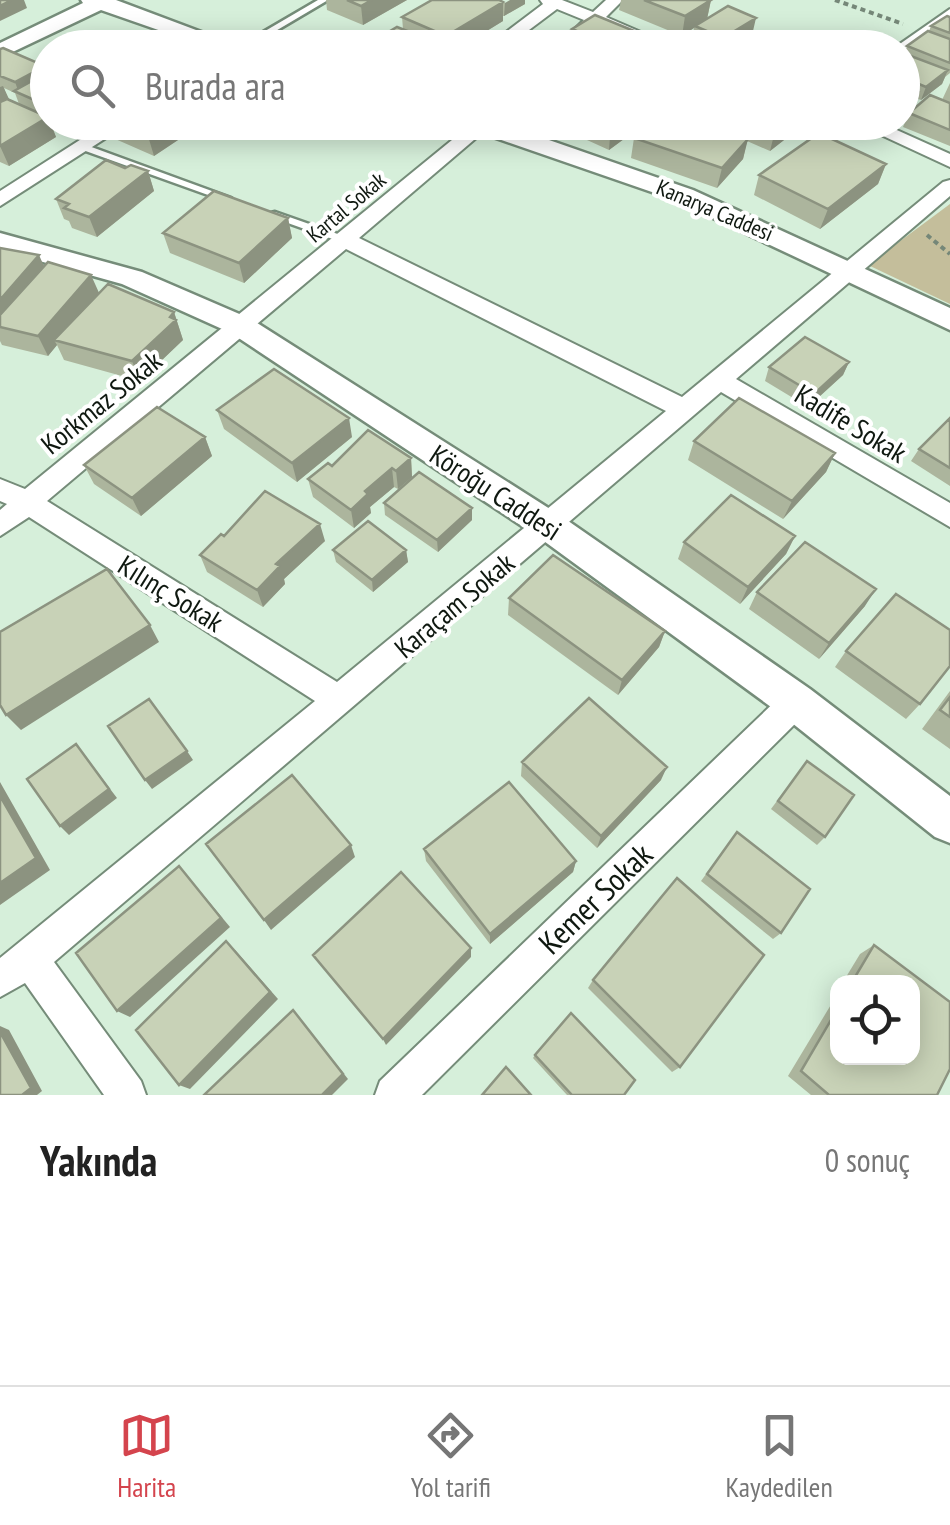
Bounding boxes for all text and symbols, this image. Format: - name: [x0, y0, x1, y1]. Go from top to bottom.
- search box: [30, 30, 920, 140]
- icon: search: [65, 58, 120, 113]
- text: Burada ara: [145, 61, 286, 110]
- street label: Kartal Sokak: [301, 165, 392, 248]
- street label: Kanarya Caddesi: [652, 173, 778, 247]
- street label: Korkmaz Sokak: [33, 342, 169, 462]
- street label: Kadife Sokak: [788, 375, 914, 471]
- street label: Köroğu Caddesi: [423, 436, 569, 548]
- street label: Karaçam Sokak: [386, 544, 522, 666]
- street label: Kılınç Sokak: [112, 546, 231, 640]
- street label: Kemer Sokak: [529, 833, 661, 963]
- map controls: [830, 975, 920, 1065]
- button: locate: [830, 975, 920, 1065]
- text: Yakında: [40, 1133, 157, 1188]
- text: 0 sonuç: [825, 1139, 910, 1181]
- tab: Harita: [117, 1408, 176, 1505]
- tab: Yol tarifi: [411, 1408, 491, 1505]
- tab: Kaydedilen: [725, 1408, 833, 1505]

